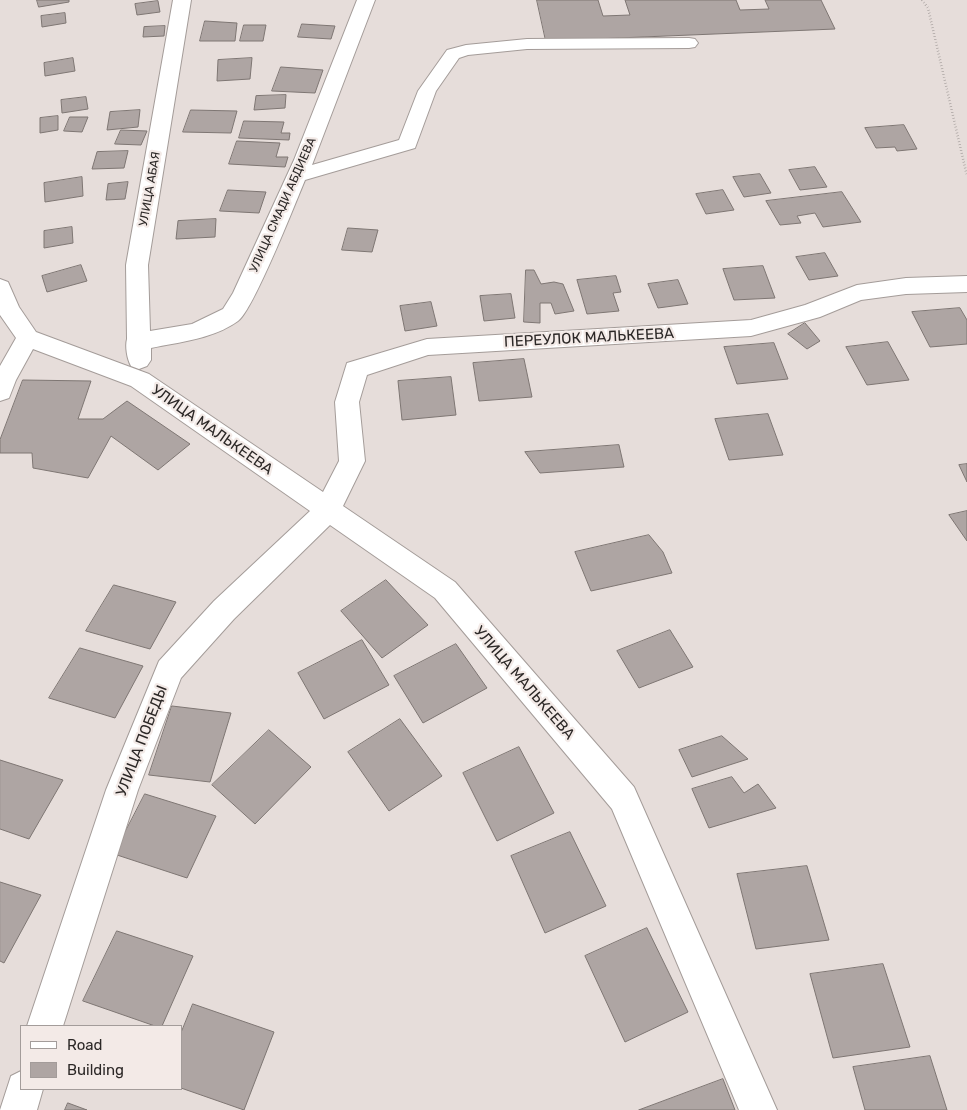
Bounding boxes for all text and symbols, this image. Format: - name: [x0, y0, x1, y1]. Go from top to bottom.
- street label: УЛИЦА СМАДИ АБДИЕВА: [247, 135, 319, 275]
- street label: УЛИЦА АБАЯ: [136, 151, 164, 227]
- street label: ПЕРЕУЛОК МАЛЬКЕЕВА: [503, 325, 675, 351]
- street label: УЛИЦА МАЛЬКЕЕВА: [148, 381, 276, 479]
- street label: УЛИЦА МАЛЬКЕЕВА: [470, 623, 578, 743]
- street label: УЛИЦА ПОБЕДЫ: [113, 683, 171, 799]
- legend: [20, 1025, 182, 1090]
- text: Road: [67, 1036, 103, 1054]
- text: Building: [67, 1061, 124, 1079]

